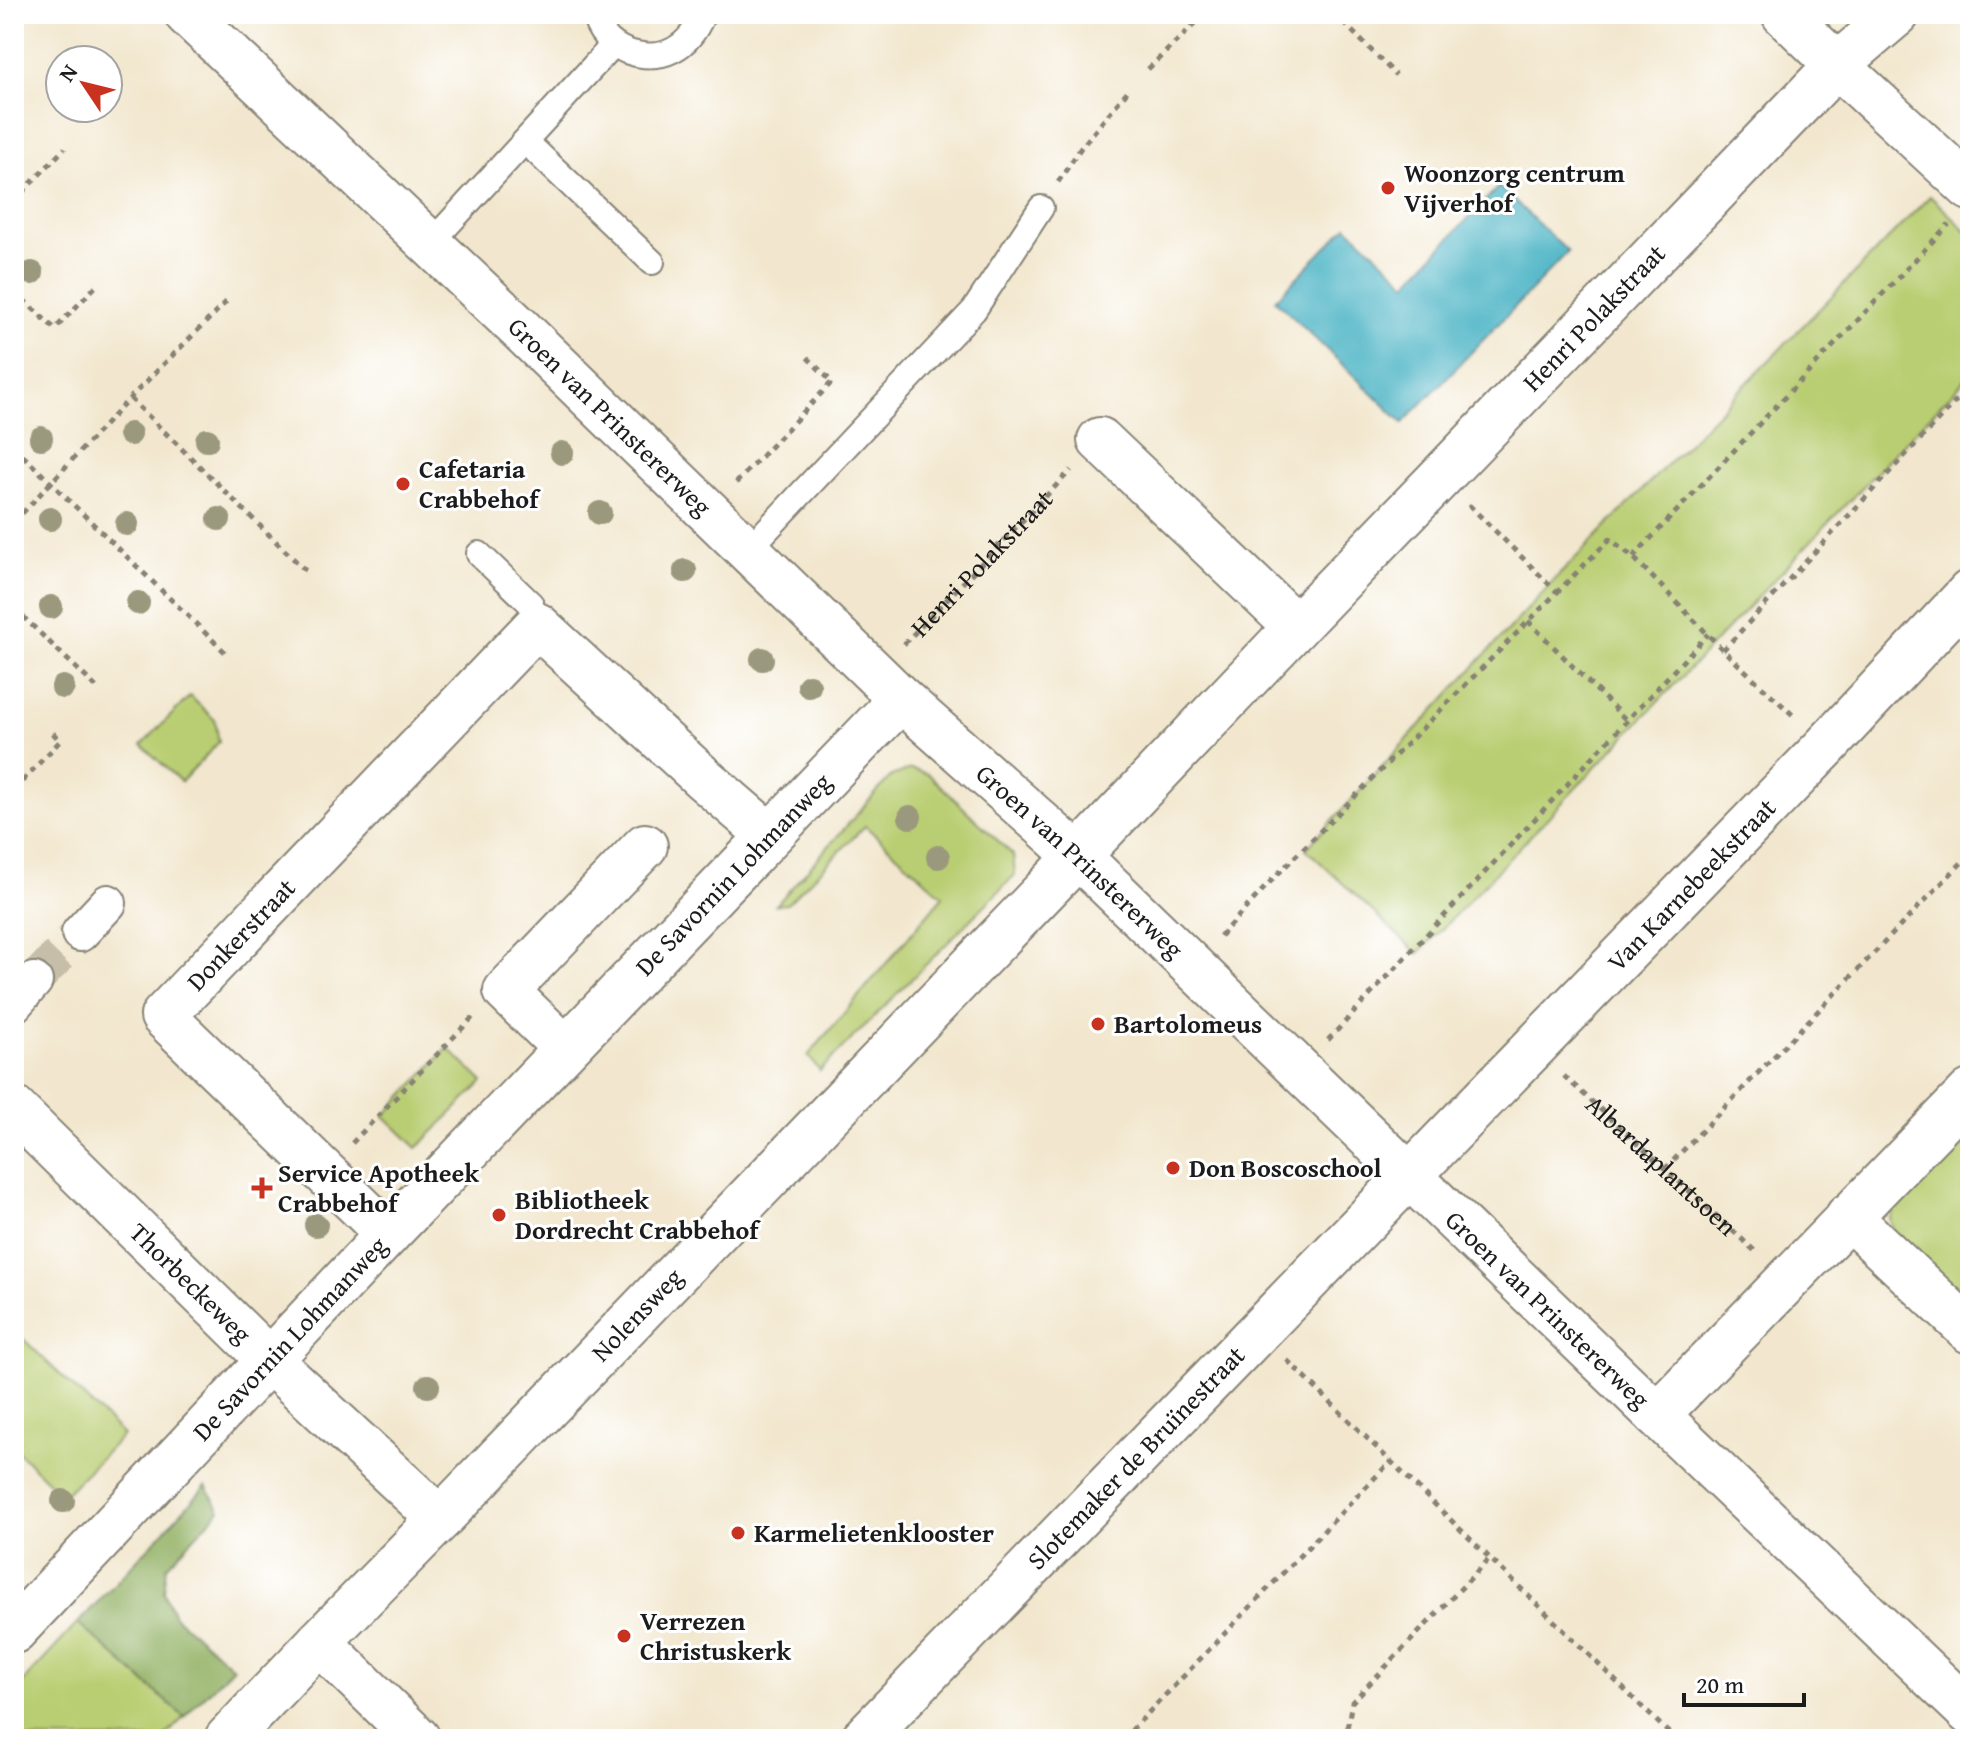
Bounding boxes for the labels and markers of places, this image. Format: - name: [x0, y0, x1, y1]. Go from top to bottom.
- place label: Woonzorg centrum Vijverhof: [1404, 153, 1626, 222]
- marker: Woonzorg centrum Vijverhof: [1379, 179, 1397, 197]
- place label: Cafetaria Crabbehof: [419, 449, 541, 518]
- marker: Cafetaria Crabbehof: [394, 475, 412, 493]
- place label: Bartolomeus: [1114, 1004, 1262, 1043]
- marker: Bartolomeus: [1089, 1015, 1107, 1033]
- place label: Don Boscoschool: [1189, 1148, 1382, 1187]
- place label: Service Apotheek Crabbehof: [278, 1153, 479, 1222]
- marker: Don Boscoschool: [1164, 1159, 1182, 1177]
- marker: Service Apotheek Crabbehof: [253, 1179, 271, 1197]
- place label: Bibliotheek Dordrecht Crabbehof: [515, 1180, 761, 1249]
- marker: Bibliotheek Dordrecht Crabbehof: [490, 1206, 508, 1224]
- place label: Karmelietenklooster: [754, 1513, 994, 1552]
- marker: Karmelietenklooster: [729, 1524, 747, 1542]
- place label: Verrezen Christuskerk: [640, 1601, 791, 1670]
- marker: Verrezen Christuskerk: [615, 1627, 633, 1645]

